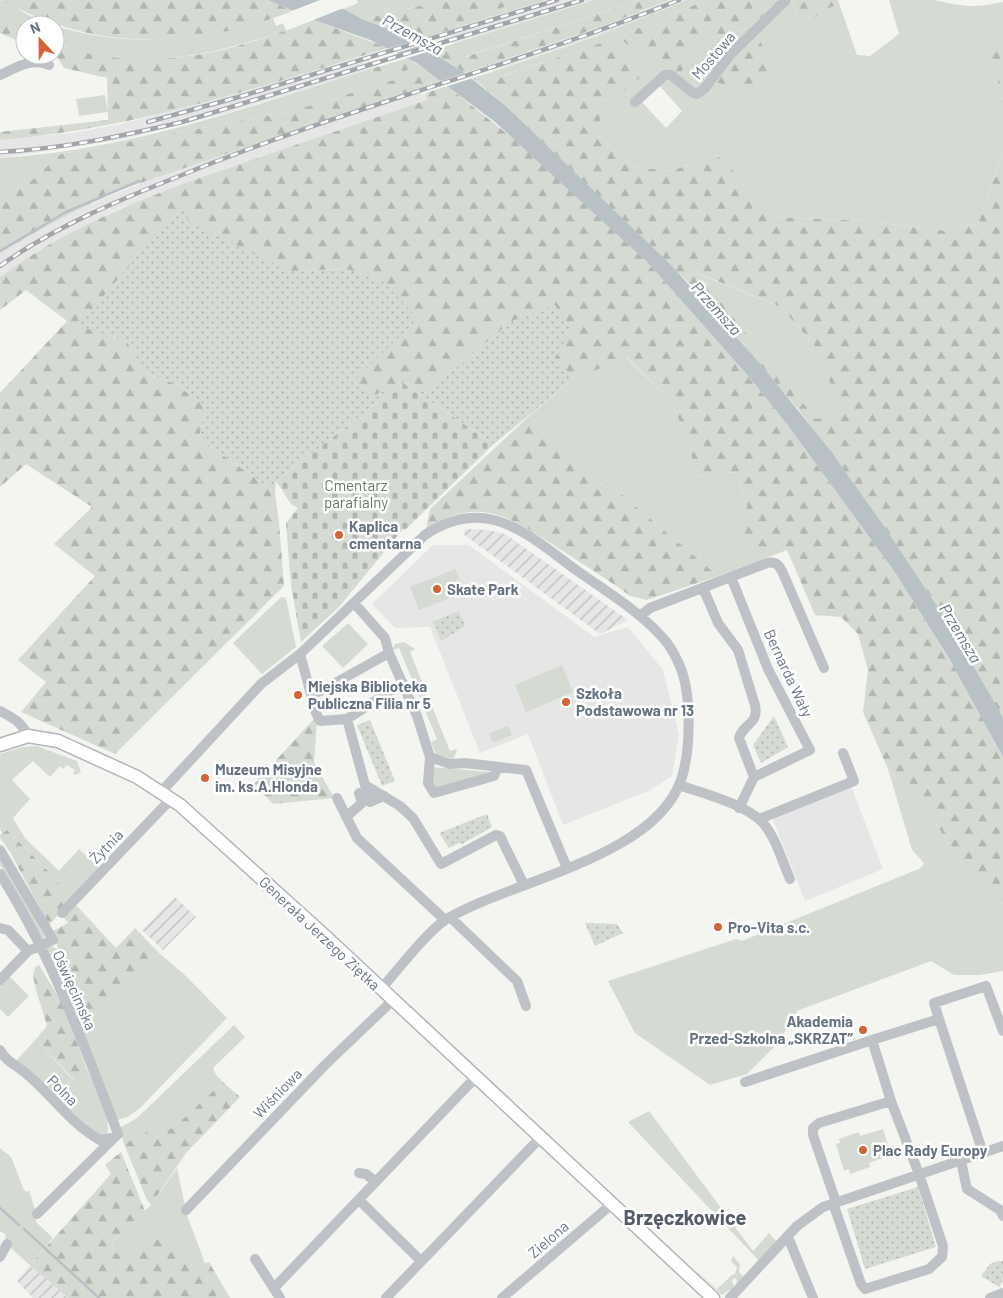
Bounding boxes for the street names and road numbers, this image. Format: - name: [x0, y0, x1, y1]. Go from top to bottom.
- street label: Mostowa: [687, 27, 739, 83]
- street label: Bernarda Wały: [761, 626, 817, 720]
- street label: Żytnia: [86, 825, 126, 867]
- street label: Generała Jerzego Ziętka: [256, 872, 384, 994]
- street label: Oświęcimska: [49, 947, 101, 1033]
- street label: Wiśniowa: [249, 1064, 305, 1122]
- street label: Polna: [44, 1071, 82, 1109]
- street label: Zielona: [524, 1217, 572, 1261]

